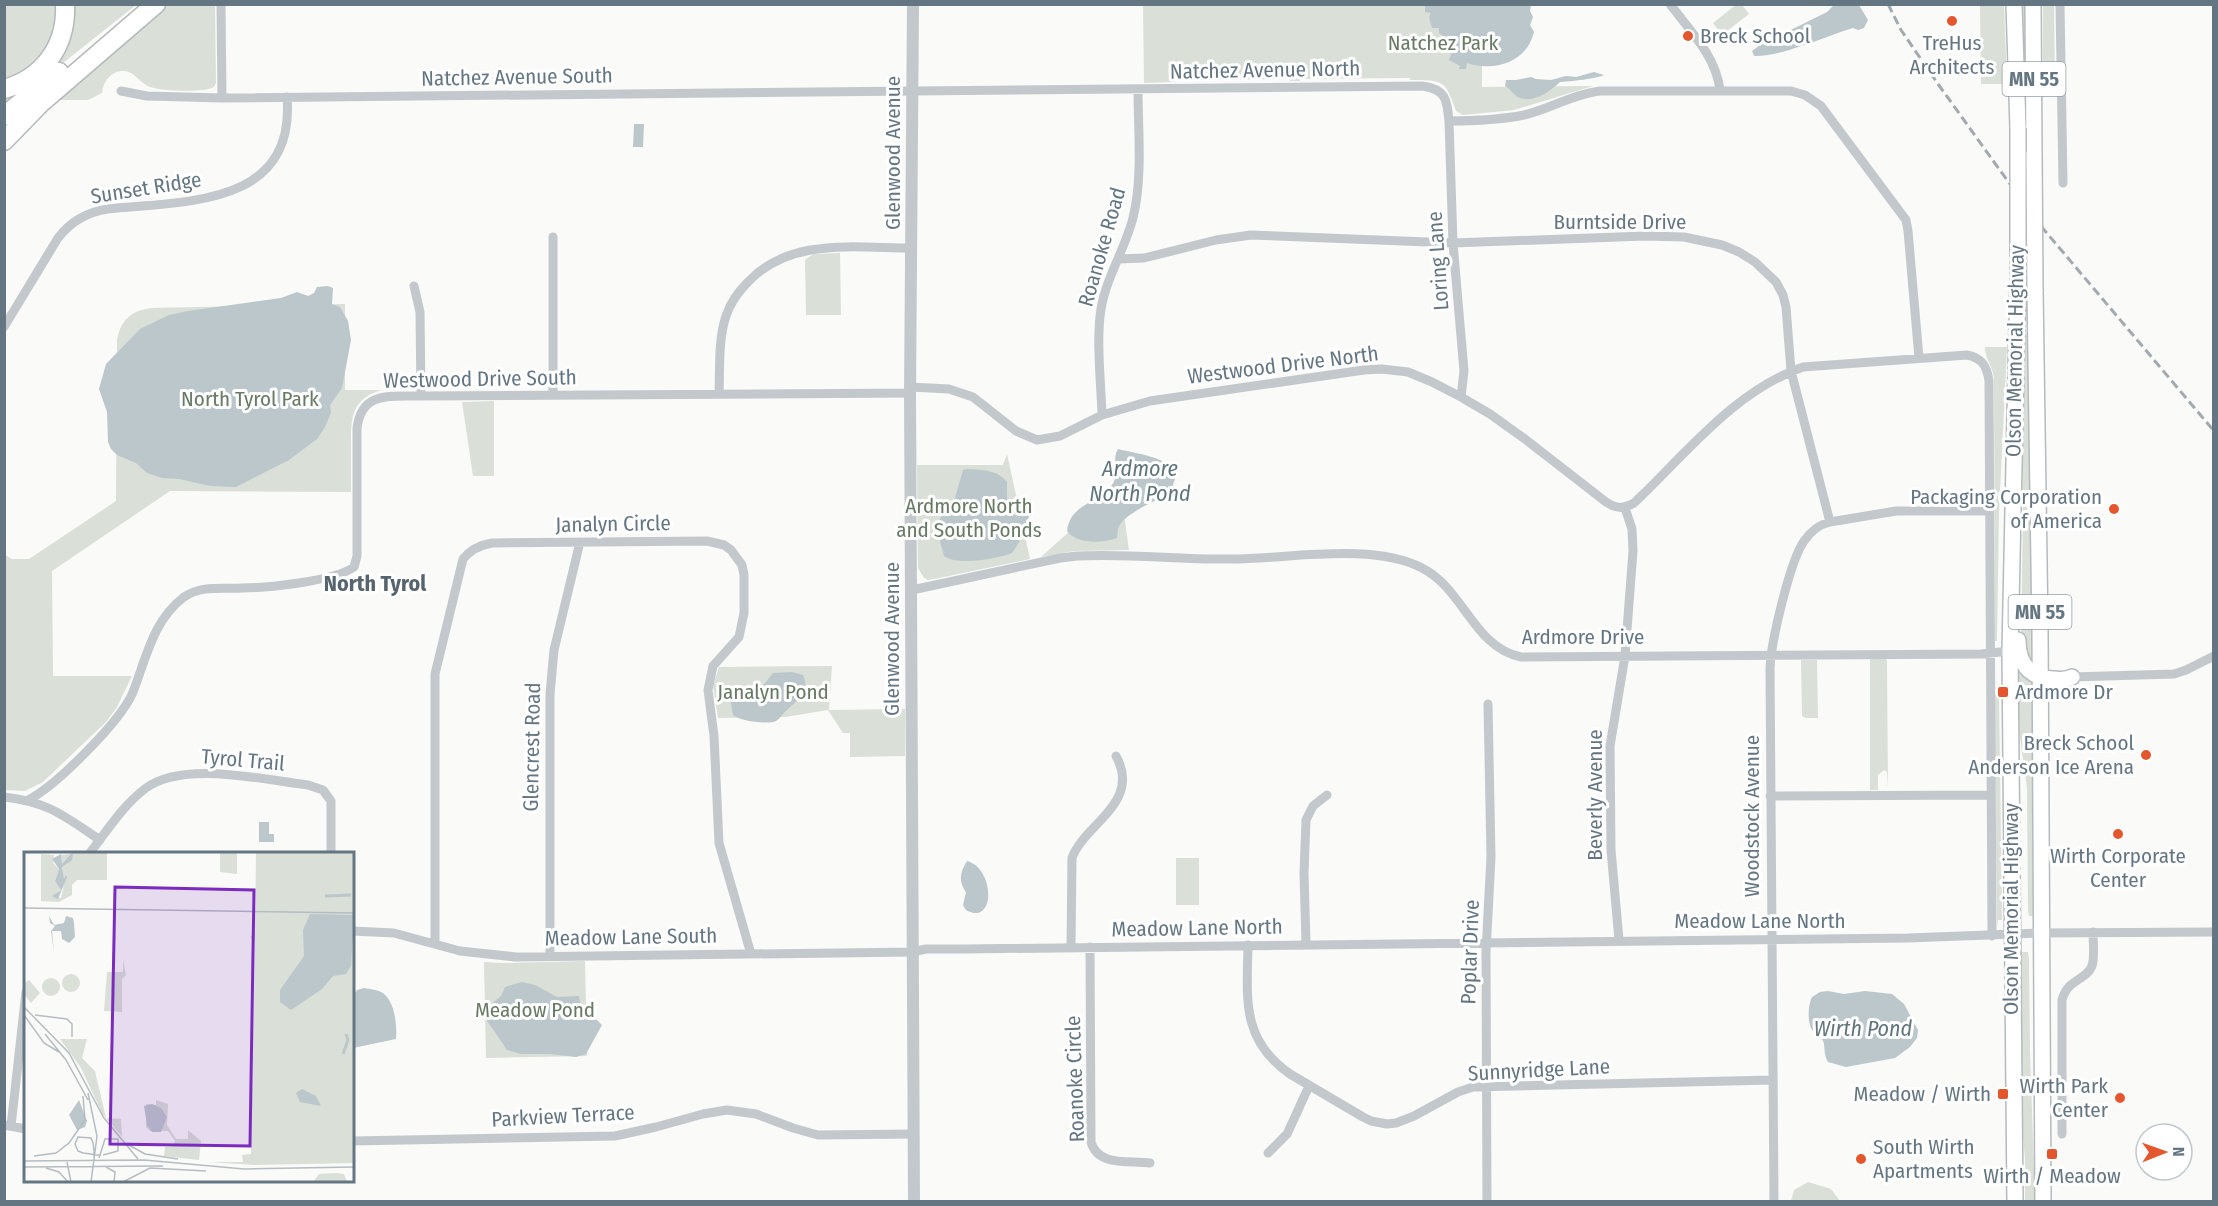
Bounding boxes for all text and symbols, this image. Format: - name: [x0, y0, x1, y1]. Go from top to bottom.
- marker: TreHus Architects: [1945, 14, 1959, 28]
- place label: Breck School: [1700, 23, 1811, 49]
- marker: Breck School: [1681, 29, 1695, 43]
- park label: Natchez Park: [1388, 30, 1498, 56]
- place label: TreHus Architects: [1910, 30, 1994, 80]
- street label: Natchez Avenue North: [1170, 55, 1360, 85]
- street label: Natchez Avenue South: [421, 62, 613, 92]
- road number: MN 55: [2002, 62, 2066, 96]
- street label: Glenwood Avenue: [880, 76, 906, 230]
- street label: Sunset Ridge: [89, 166, 203, 210]
- street label: Roanoke Road: [1073, 184, 1131, 310]
- street label: Burntside Drive: [1553, 209, 1687, 235]
- street label: Loring Lane: [1422, 211, 1454, 311]
- street label: Olson Memorial Highway: [2000, 244, 2030, 457]
- street label: Westwood Drive North: [1186, 340, 1380, 390]
- street label: Westwood Drive South: [383, 364, 577, 394]
- park label: North Tyrol Park: [181, 386, 319, 412]
- water label: Ardmore North Pond: [1089, 455, 1191, 507]
- place label: Packaging Corporation of America: [1910, 484, 2102, 534]
- park label: Ardmore North and South Ponds: [896, 493, 1042, 543]
- marker: Packaging Corporation of America: [2107, 502, 2121, 516]
- street label: Janalyn Circle: [555, 510, 671, 538]
- street label: Glenwood Avenue: [879, 562, 905, 716]
- district label: North Tyrol: [324, 570, 427, 597]
- road number: MN 55: [2008, 595, 2072, 629]
- street label: Ardmore Drive: [1522, 624, 1644, 650]
- park label: Janalyn Pond: [717, 679, 829, 705]
- place label: Ardmore Dr: [2015, 679, 2113, 705]
- street label: Glencrest Road: [518, 682, 546, 812]
- marker: Ardmore Dr: [1996, 685, 2010, 699]
- street label: Beverly Avenue: [1582, 729, 1608, 861]
- place label: Breck School Anderson Ice Arena: [1968, 730, 2134, 780]
- street label: Woodstock Avenue: [1739, 735, 1765, 897]
- street label: Tyrol Trail: [200, 743, 286, 777]
- marker: Breck School Anderson Ice Arena: [2139, 748, 2153, 762]
- street label: Olson Memorial Highway: [1998, 802, 2024, 1015]
- marker: Wirth Corporate Center: [2111, 827, 2125, 841]
- place label: Wirth Corporate Center: [2050, 843, 2186, 893]
- inset map: [24, 852, 354, 1182]
- street label: Poplar Drive: [1455, 899, 1485, 1005]
- street label: Meadow Lane North: [1674, 908, 1846, 934]
- street label: Meadow Lane North: [1111, 914, 1283, 942]
- street label: Meadow Lane South: [544, 922, 718, 952]
- park label: Meadow Pond: [475, 997, 595, 1023]
- street label: Roanoke Circle: [1060, 1015, 1090, 1143]
- water label: Wirth Pond: [1814, 1015, 1913, 1042]
- street label: Sunnyridge Lane: [1467, 1053, 1611, 1087]
- place label: Wirth Park Center: [2019, 1073, 2109, 1123]
- place label: Meadow / Wirth: [1854, 1081, 1991, 1107]
- marker: Meadow / Wirth: [1996, 1087, 2010, 1101]
- marker: Wirth Park Center: [2113, 1091, 2127, 1105]
- street label: Parkview Terrace: [491, 1099, 635, 1133]
- north arrow: [2134, 1122, 2194, 1182]
- place label: South Wirth Apartments: [1873, 1134, 1975, 1184]
- marker: Wirth / Meadow: [2045, 1147, 2059, 1161]
- text: N: [2169, 1147, 2188, 1157]
- marker: South Wirth Apartments: [1854, 1152, 1868, 1166]
- place label: Wirth / Meadow: [1983, 1163, 2121, 1189]

